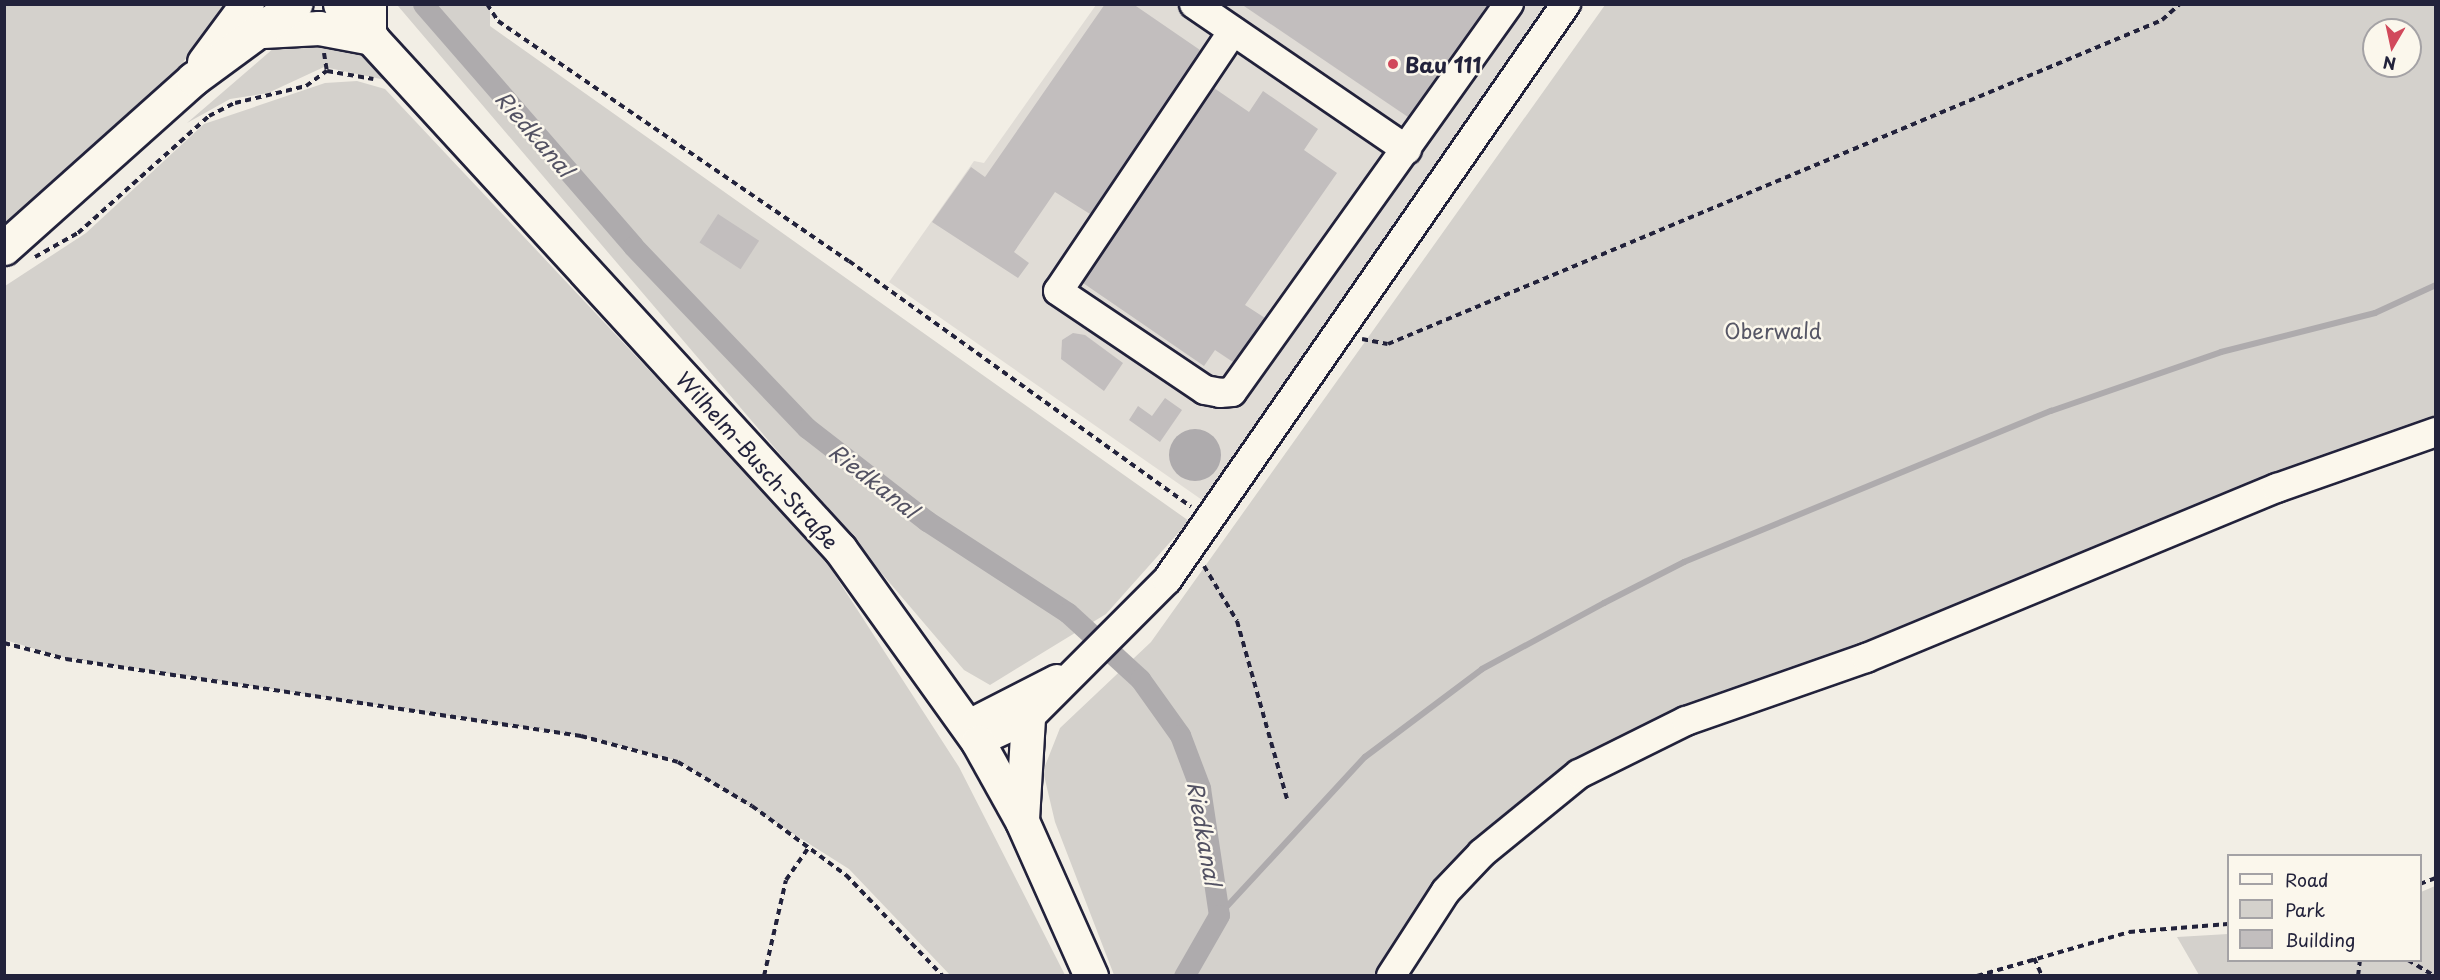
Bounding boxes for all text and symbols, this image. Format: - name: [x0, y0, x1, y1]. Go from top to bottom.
- north arrow: [2362, 18, 2422, 78]
- place label: Bau 111: [1405, 51, 1481, 77]
- text: N: [2381, 51, 2398, 77]
- marker: Bau 111: [1386, 57, 1400, 71]
- water label: Riedkanal: [491, 85, 579, 181]
- park label: Oberwald: [1724, 317, 1822, 343]
- street label: Wilhelm-Busch-Straße: [672, 366, 844, 554]
- water label: Riedkanal: [824, 437, 924, 523]
- water label: Riedkanal: [1183, 779, 1227, 887]
- legend: [2227, 854, 2422, 962]
- text: Road: [2285, 866, 2329, 893]
- text: Park: [2285, 896, 2325, 923]
- text: Building: [2285, 926, 2355, 953]

